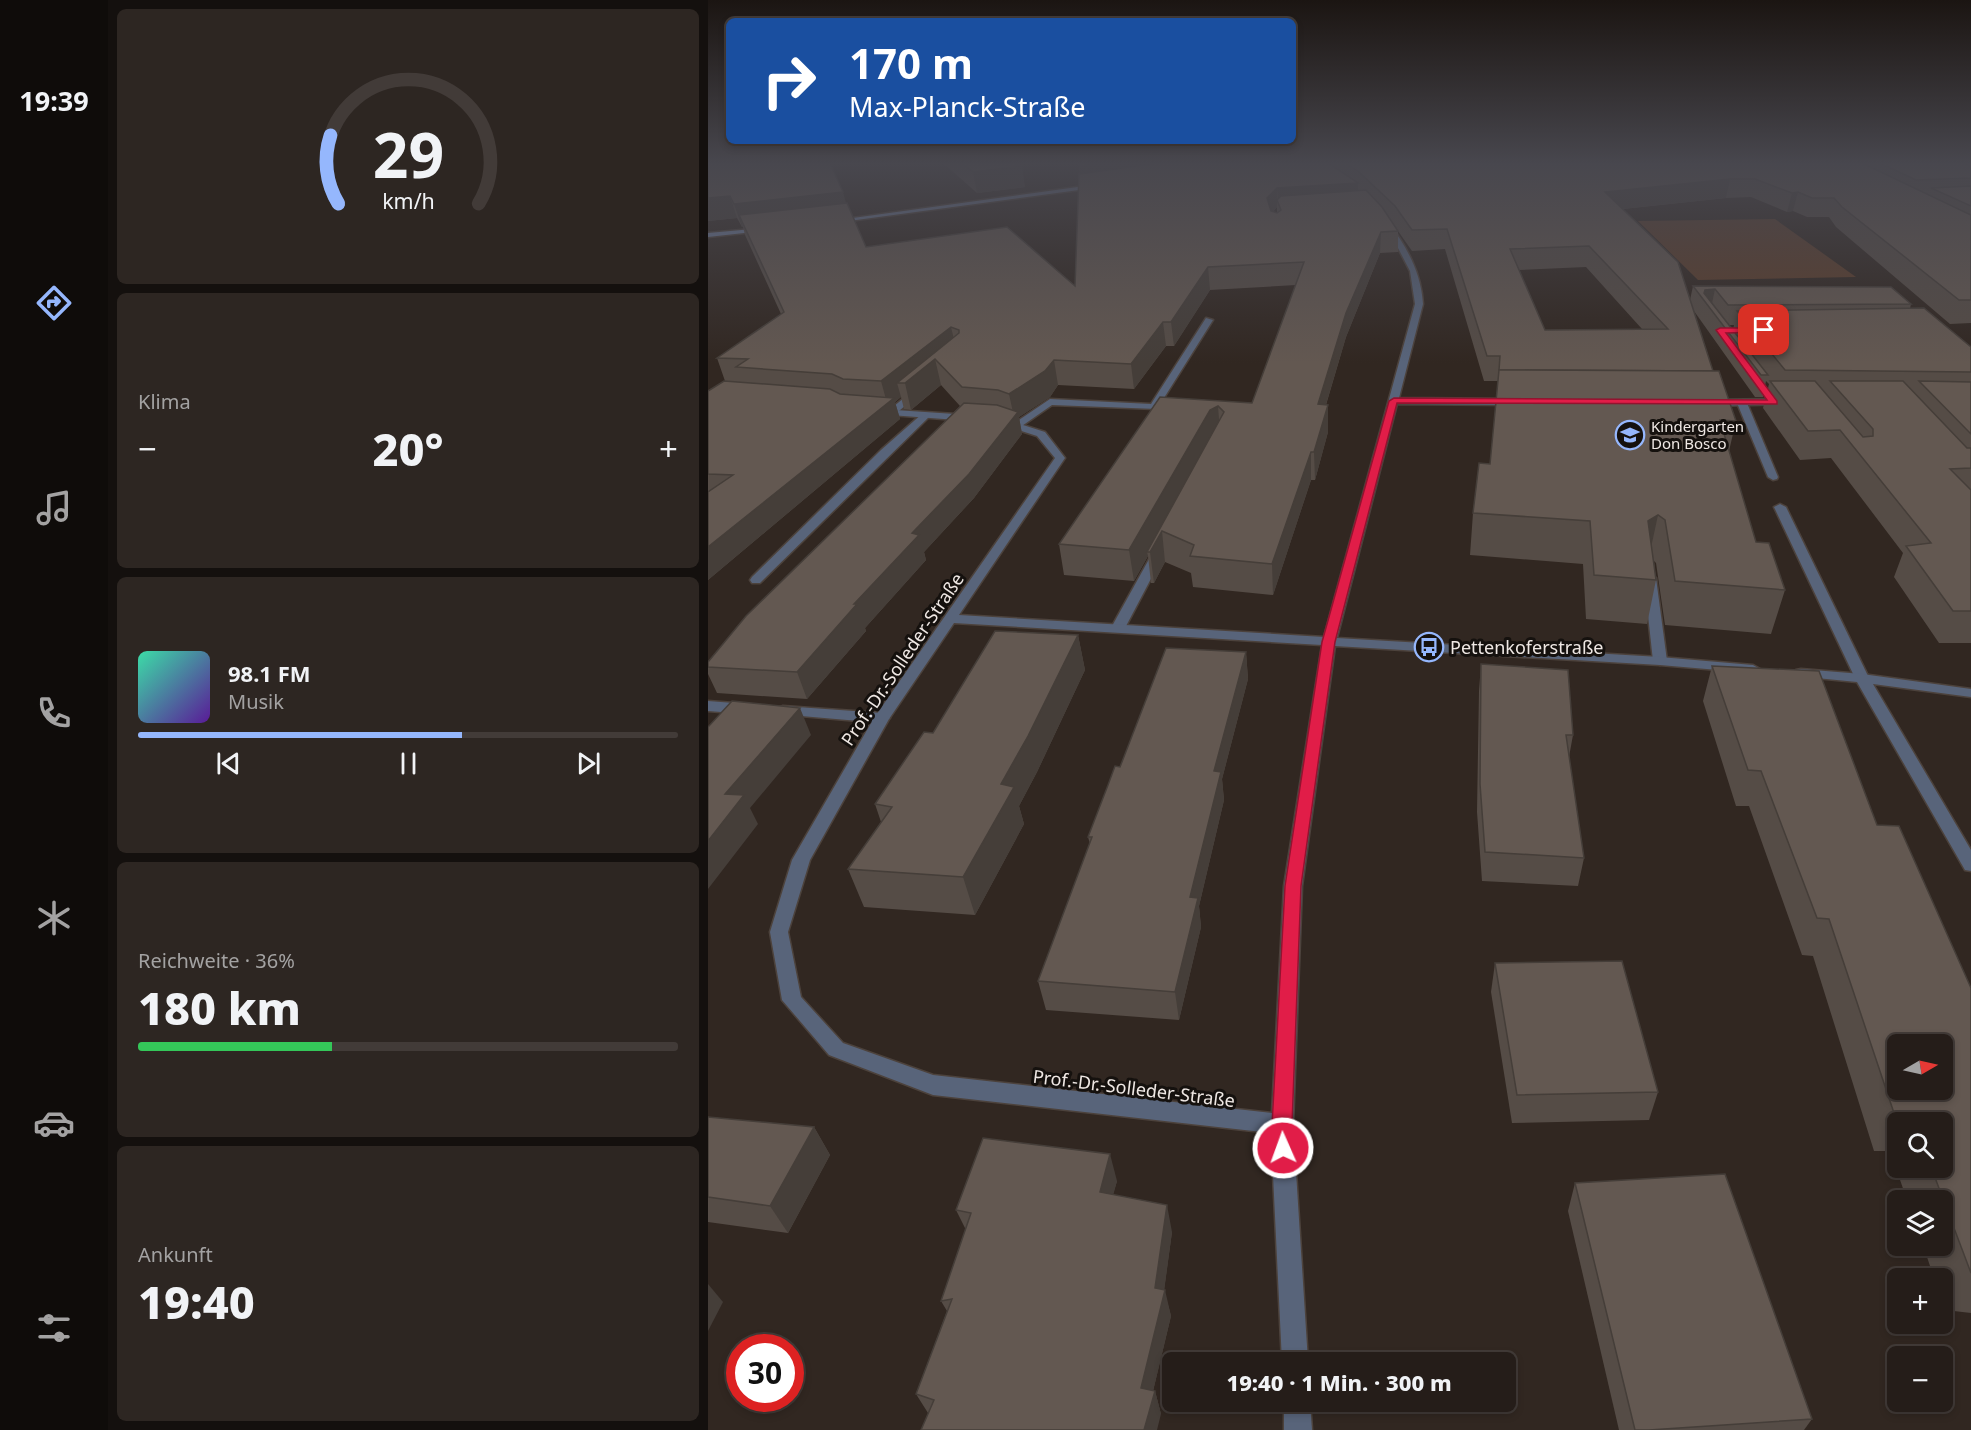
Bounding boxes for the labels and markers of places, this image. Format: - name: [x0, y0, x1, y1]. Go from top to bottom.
- pin: [1738, 304, 1789, 355]
- place label: Kindergarten Don Bosco: [1651, 416, 1744, 453]
- school or university icon: Kindergarten Don Bosco: [1614, 419, 1646, 451]
- bus stop icon: Pettenkoferstraße: [1413, 631, 1445, 663]
- place label: Pettenkoferstraße: [1450, 635, 1603, 659]

